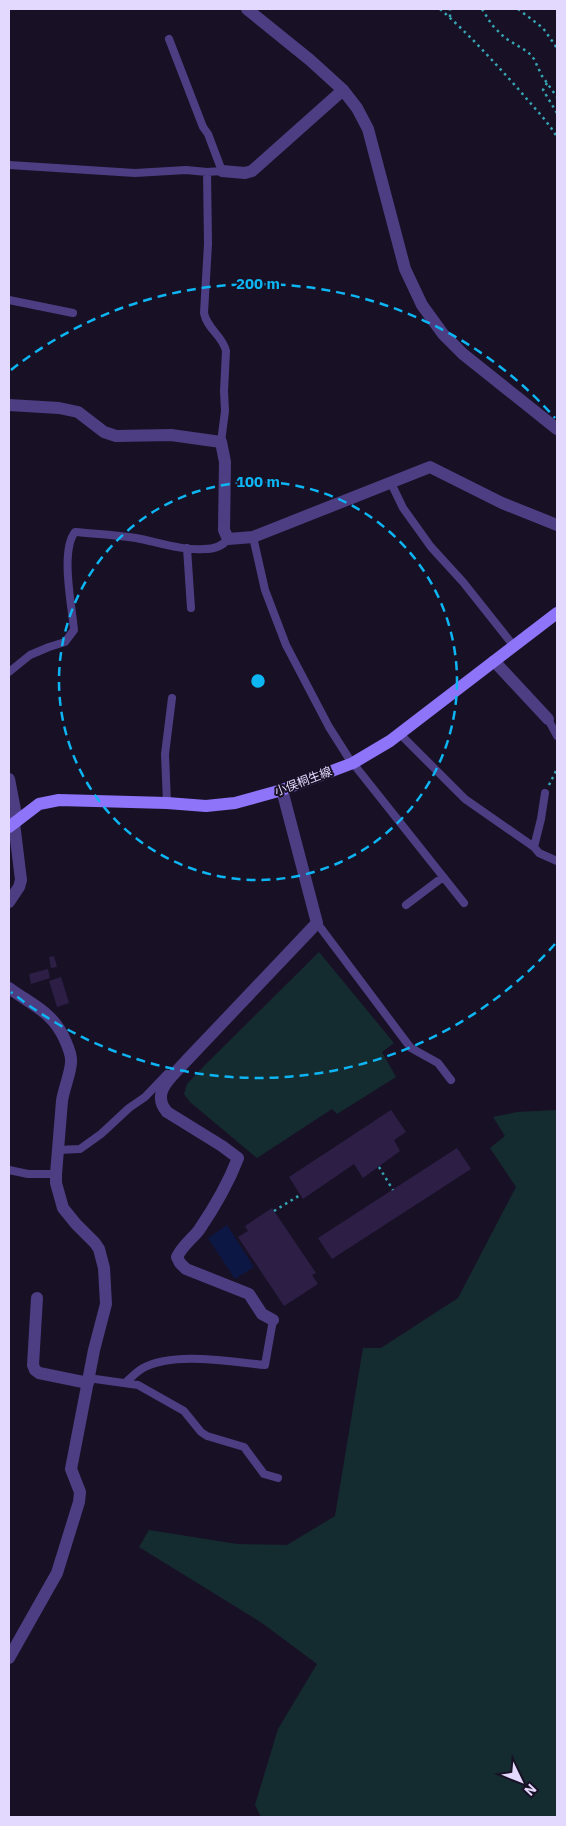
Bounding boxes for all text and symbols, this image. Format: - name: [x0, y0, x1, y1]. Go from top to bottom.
- text: 200 m: [236, 274, 280, 293]
- text: 100 m: [236, 472, 280, 491]
- centre of rings: [249, 672, 267, 690]
- street label: 小俣桐生線: [272, 763, 334, 799]
- north arrow: [496, 1756, 546, 1806]
- text: N: [520, 1780, 541, 1800]

